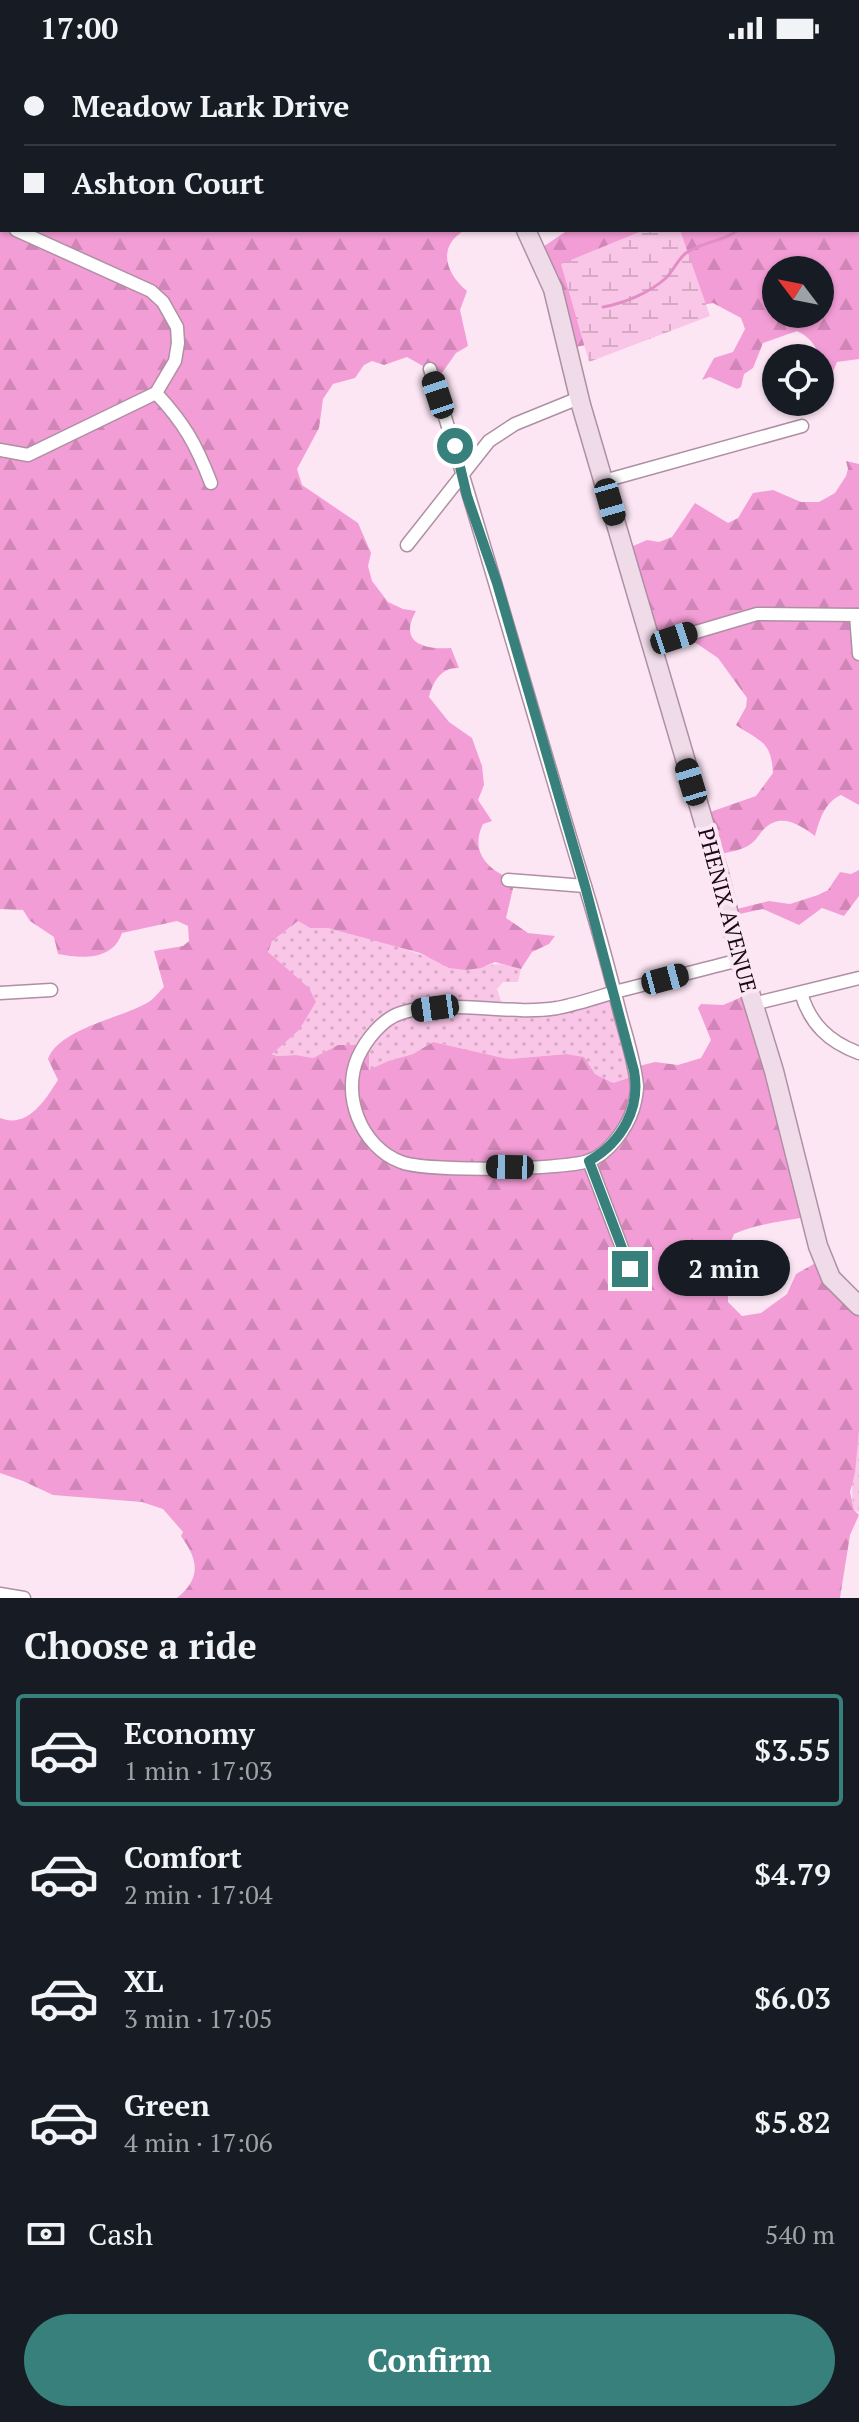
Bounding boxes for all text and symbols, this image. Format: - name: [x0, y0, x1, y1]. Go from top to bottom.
- text: 17:00: [40, 8, 118, 48]
- text: Meadow Lark Drive: [72, 86, 349, 126]
- text: Ashton Court: [72, 163, 264, 203]
- north arrow: [762, 256, 834, 328]
- map controls: [762, 256, 834, 416]
- button: locate: [762, 344, 834, 416]
- car: [419, 368, 457, 422]
- route start: [437, 428, 473, 464]
- car: [592, 476, 628, 528]
- car: [647, 619, 701, 657]
- car: [673, 756, 709, 808]
- street label: PHENIX AVENUE: [692, 824, 764, 996]
- car: [639, 961, 691, 997]
- car: [410, 993, 460, 1023]
- car: [486, 1155, 534, 1179]
- callout: 2 min: [658, 1241, 790, 1297]
- route end: [612, 1251, 648, 1287]
- text: 2 min: [688, 1251, 760, 1285]
- text: Choose a ride: [24, 1622, 257, 1669]
- text: Economy: [124, 1713, 255, 1753]
- icon: car: [28, 1714, 100, 1786]
- text: $3.55: [754, 1730, 831, 1770]
- text: 1 min · 17:03: [124, 1753, 273, 1787]
- text: Comfort: [124, 1837, 242, 1877]
- icon: car: [28, 1838, 100, 1910]
- text: $4.79: [754, 1854, 831, 1894]
- text: 2 min · 17:04: [124, 1877, 273, 1911]
- text: XL: [124, 1961, 163, 2001]
- icon: car: [28, 1962, 100, 2034]
- text: $6.03: [754, 1978, 831, 2018]
- text: 3 min · 17:05: [124, 2001, 273, 2035]
- text: Green: [124, 2085, 210, 2125]
- icon: car: [28, 2086, 100, 2158]
- text: $5.82: [754, 2102, 831, 2142]
- text: 4 min · 17:06: [124, 2125, 273, 2159]
- icon: cash: [24, 2212, 68, 2256]
- text: Cash: [88, 2214, 153, 2254]
- text: 540 m: [765, 2217, 835, 2251]
- button: Confirm: [24, 2314, 835, 2406]

